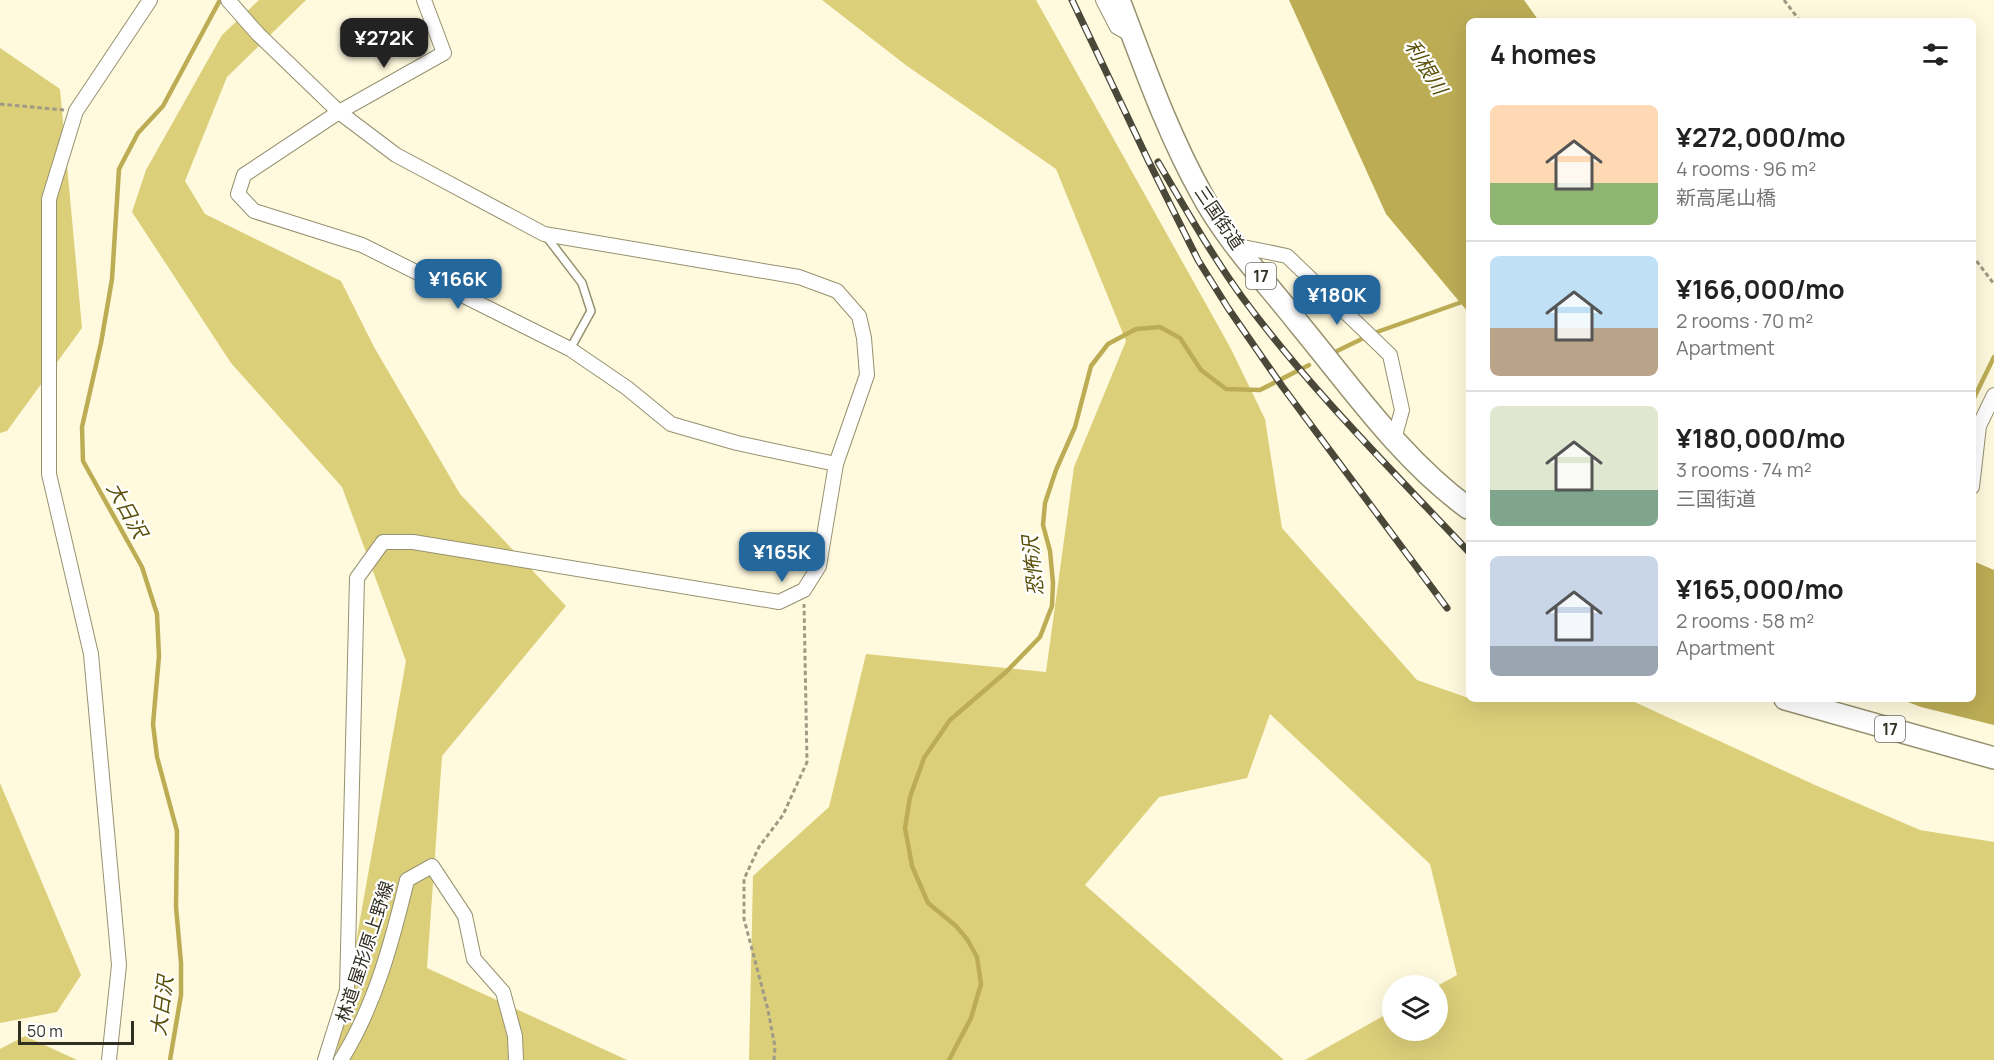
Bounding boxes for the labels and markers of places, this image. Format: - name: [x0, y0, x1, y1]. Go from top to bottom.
- pin: ¥272K: [342, 18, 426, 69]
- pin: ¥166K: [416, 259, 500, 310]
- pin: ¥180K: [1295, 275, 1379, 326]
- pin: ¥165K: [740, 532, 824, 583]

